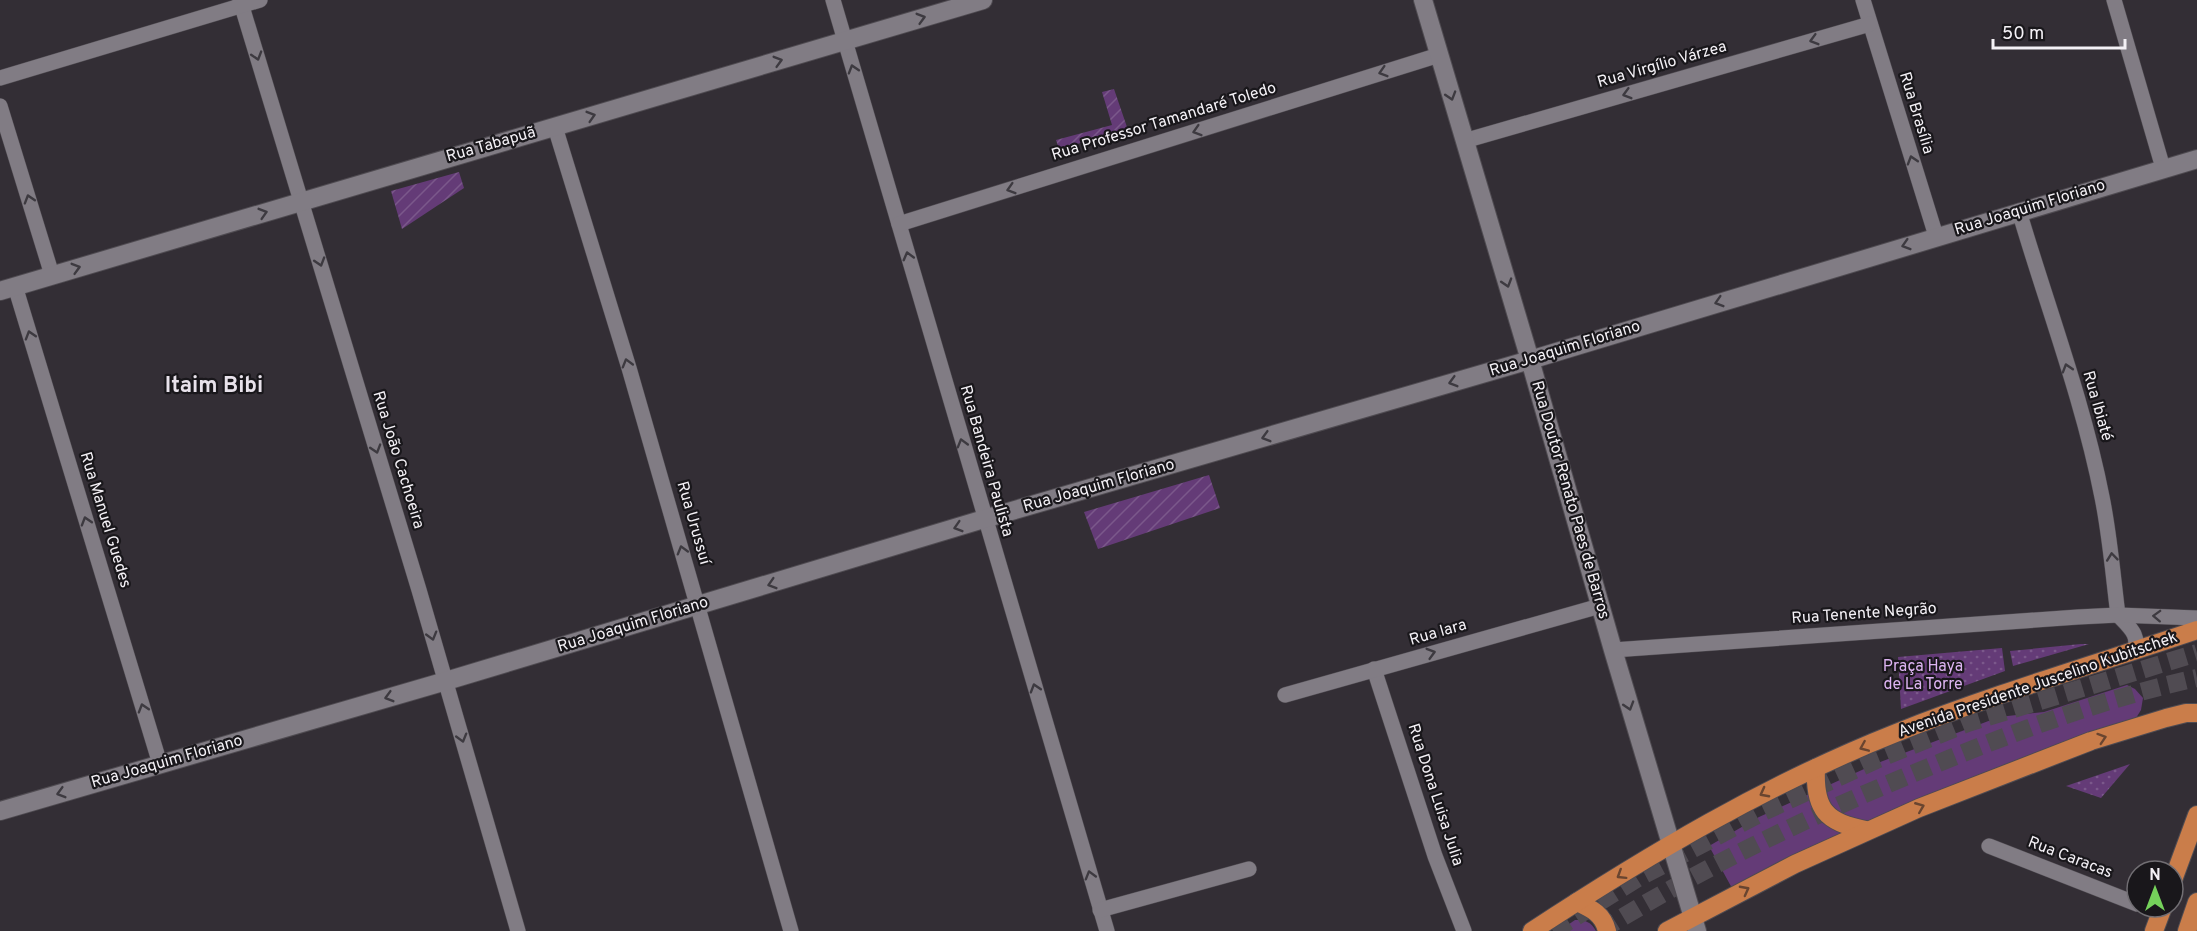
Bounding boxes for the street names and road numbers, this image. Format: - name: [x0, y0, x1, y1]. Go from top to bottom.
- street label: Rua Virgílio Várzea: [1595, 37, 1729, 93]
- street label: Rua Brasília: [1894, 70, 1938, 156]
- street label: Rua Professor Tamandaré Toledo: [1049, 78, 1279, 166]
- street label: Rua Tabapuã: [444, 123, 538, 167]
- street label: Rua Joaquim Floriano: [1952, 176, 2108, 240]
- street label: Rua Joaquim Floriano: [1487, 317, 1643, 381]
- street label: Rua Ibiaté: [2077, 369, 2117, 443]
- street label: Rua Doutor Renato Paes de Barros: [1526, 379, 1614, 621]
- street label: Rua Bandeira Paulista: [955, 383, 1017, 539]
- street label: Rua João Cachoeira: [368, 389, 428, 531]
- street label: Rua Manuel Guedes: [75, 450, 135, 590]
- street label: Rua Joaquim Floriano: [1021, 455, 1177, 517]
- street label: Rua Urussuí: [672, 479, 715, 569]
- street label: Rua Joaquim Floriano: [555, 593, 711, 657]
- street label: Rua Tenente Negrão: [1791, 599, 1937, 629]
- street label: Rua Iara: [1407, 615, 1469, 651]
- street label: Avenida Presidente Juscelino Kubitschek: [1896, 628, 2180, 742]
- street label: Rua Dona Luisa Julia: [1403, 721, 1467, 869]
- street label: Rua Joaquim Floriano: [89, 731, 245, 793]
- street label: Rua Caracas: [2025, 833, 2115, 883]

